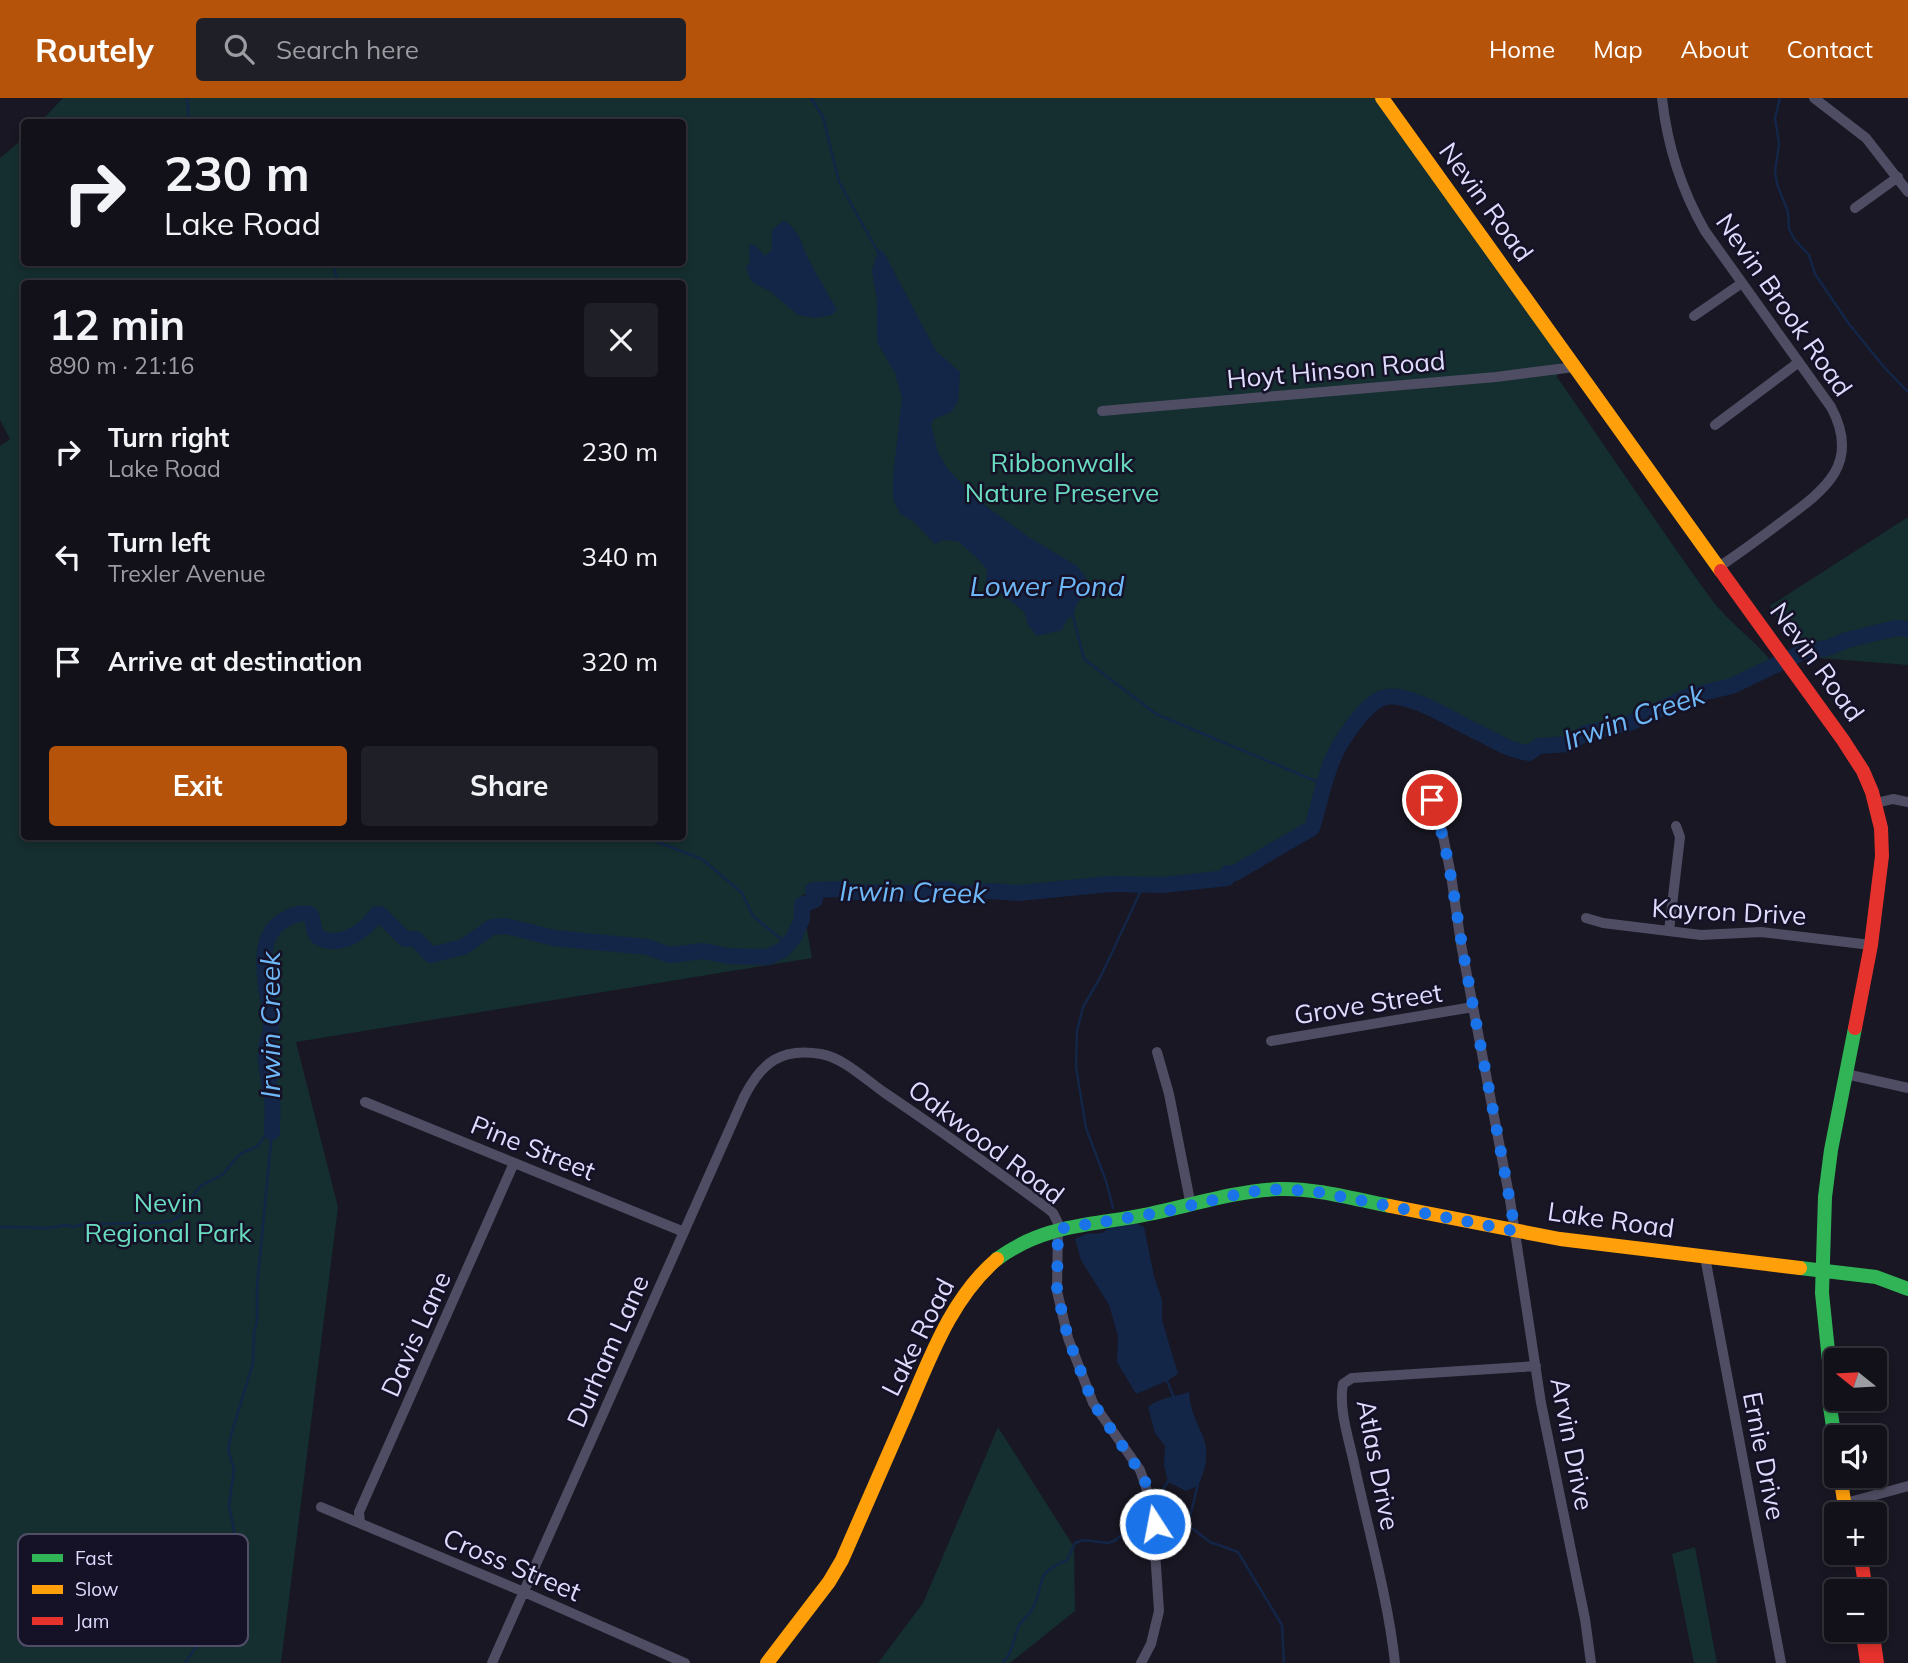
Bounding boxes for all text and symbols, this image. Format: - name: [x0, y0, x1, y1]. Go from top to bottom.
- search box: [196, 18, 686, 81]
- text: Routely: [35, 29, 154, 70]
- icon: search: [220, 30, 258, 68]
- text: Search here: [276, 33, 419, 66]
- text: Home: [1489, 34, 1555, 64]
- text: Map: [1593, 34, 1643, 64]
- text: About: [1681, 34, 1749, 64]
- text: Contact: [1787, 34, 1873, 64]
- street label: Nevin Road: [1432, 136, 1541, 268]
- text: 230 m: [164, 142, 310, 203]
- icon: right: [49, 147, 140, 238]
- text: Lake Road: [164, 203, 321, 243]
- street label: Nevin Brook Road: [1709, 207, 1860, 403]
- text: 12 min: [49, 298, 185, 351]
- button: close: [584, 303, 658, 377]
- street label: Hoyt Hinson Road: [1225, 344, 1447, 395]
- text: 890 m · 21:16: [49, 351, 194, 380]
- text: Turn right: [108, 421, 229, 454]
- icon: right: [49, 433, 87, 471]
- text: 230 m: [582, 435, 658, 468]
- park label: Ribbonwalk Nature Preserve: [965, 446, 1159, 509]
- text: Lake Road: [108, 454, 221, 483]
- text: Turn left: [108, 526, 210, 559]
- icon: left: [49, 538, 87, 576]
- text: 340 m: [582, 540, 658, 573]
- text: Trexler Avenue: [108, 559, 266, 588]
- water label: Lower Pond: [970, 568, 1124, 603]
- street label: Nevin Road: [1763, 596, 1872, 728]
- icon: arrive: [49, 643, 87, 681]
- text: Arrive at destination: [108, 645, 363, 678]
- text: 320 m: [582, 645, 658, 678]
- water label: Irwin Creek: [1559, 676, 1711, 757]
- button: Exit: [49, 746, 347, 826]
- button: Share: [361, 746, 658, 826]
- pin: [1402, 770, 1462, 830]
- icon: arrive: [1413, 781, 1451, 819]
- water label: Irwin Creek: [839, 873, 988, 910]
- street label: Kayron Drive: [1651, 891, 1807, 932]
- water label: Irwin Creek: [252, 950, 287, 1099]
- street label: Grove Street: [1292, 976, 1444, 1031]
- street label: Oakwood Road: [902, 1072, 1071, 1211]
- street label: Pine Street: [466, 1108, 600, 1187]
- park label: Nevin Regional Park: [84, 1186, 252, 1249]
- street label: Lake Road: [1546, 1194, 1677, 1245]
- street label: Davis Lane: [373, 1266, 458, 1402]
- street label: Durham Lane: [559, 1269, 656, 1432]
- street label: Lake Road: [874, 1272, 961, 1401]
- north arrow: [1824, 1348, 1886, 1410]
- map controls: [1824, 1348, 1887, 1642]
- street label: Arvin Drive: [1543, 1375, 1601, 1513]
- street label: Ernie Drive: [1736, 1389, 1793, 1523]
- street label: Atlas Drive: [1350, 1397, 1407, 1533]
- button: sound: [1824, 1425, 1887, 1488]
- position arrow: [1118, 1487, 1192, 1561]
- button: +: [1824, 1502, 1887, 1565]
- street label: Cross Street: [438, 1521, 586, 1608]
- legend: [18, 1534, 248, 1646]
- text: Fast: [75, 1546, 113, 1570]
- text: Slow: [75, 1577, 119, 1601]
- button: −: [1824, 1579, 1887, 1642]
- text: Jam: [75, 1609, 109, 1633]

